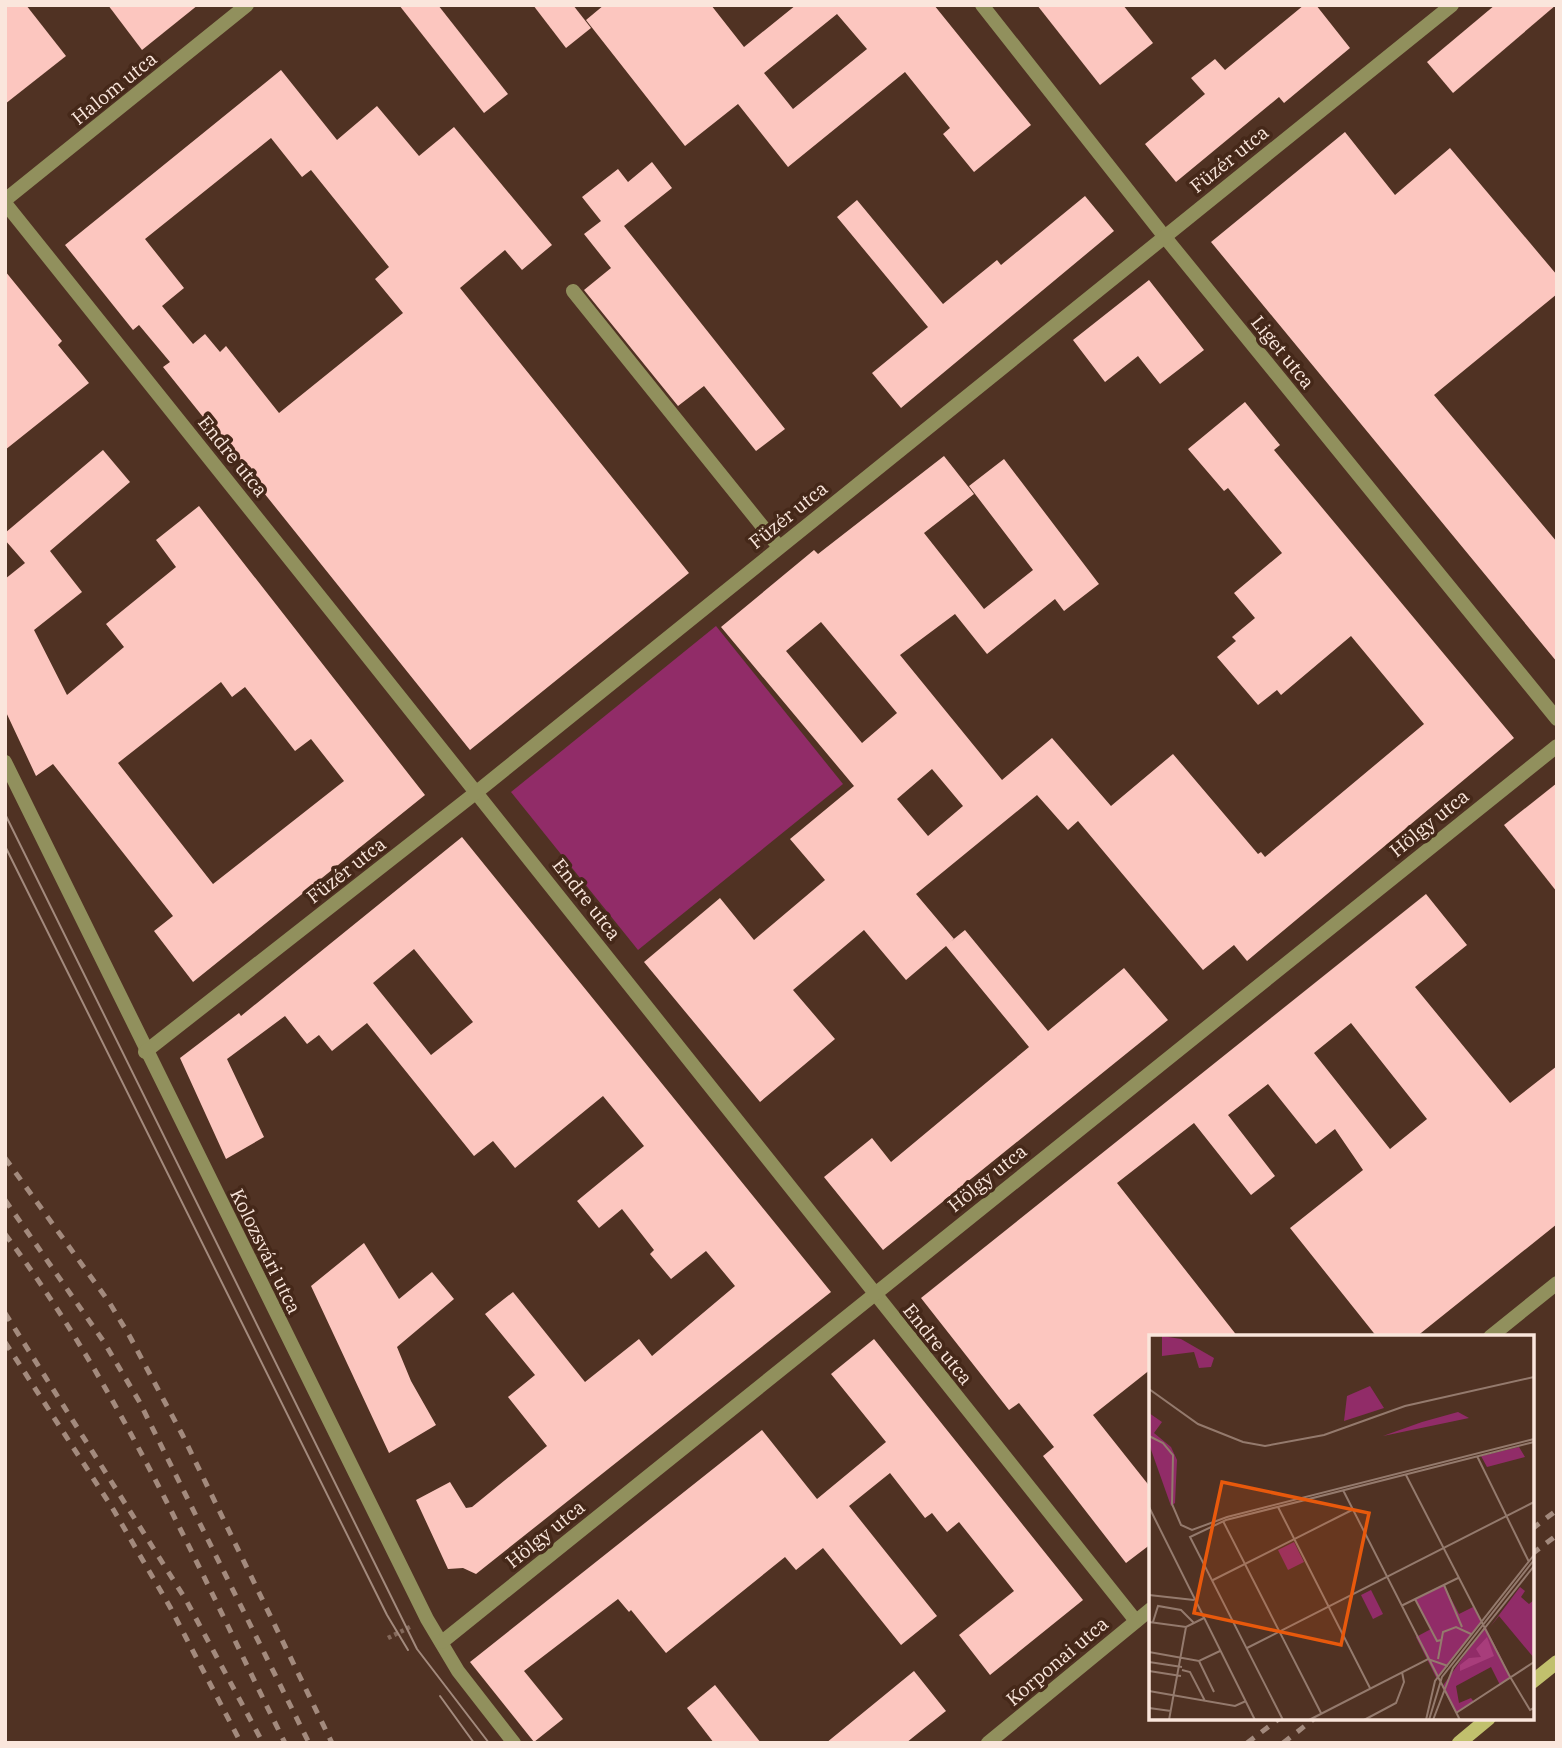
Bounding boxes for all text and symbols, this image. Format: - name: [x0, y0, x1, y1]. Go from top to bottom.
- street label: Halom utca: [66, 46, 162, 130]
- street label: Füzér utca: [1185, 120, 1273, 198]
- street label: Liget utca: [1246, 310, 1320, 394]
- street label: Endre utca: [193, 411, 273, 501]
- street label: Füzér utca: [744, 476, 832, 554]
- street label: Hölgy utca: [1385, 784, 1473, 862]
- street label: Füzér utca: [301, 832, 391, 908]
- street label: Endre utca: [548, 853, 626, 945]
- street label: Hölgy utca: [943, 1139, 1031, 1217]
- street label: Kolozsvári utca: [225, 1185, 307, 1317]
- street label: Endre utca: [898, 1299, 978, 1389]
- inset map: [1149, 1335, 1534, 1720]
- street label: Hölgy utca: [501, 1495, 589, 1573]
- street label: Korponai utca: [1001, 1611, 1113, 1711]

